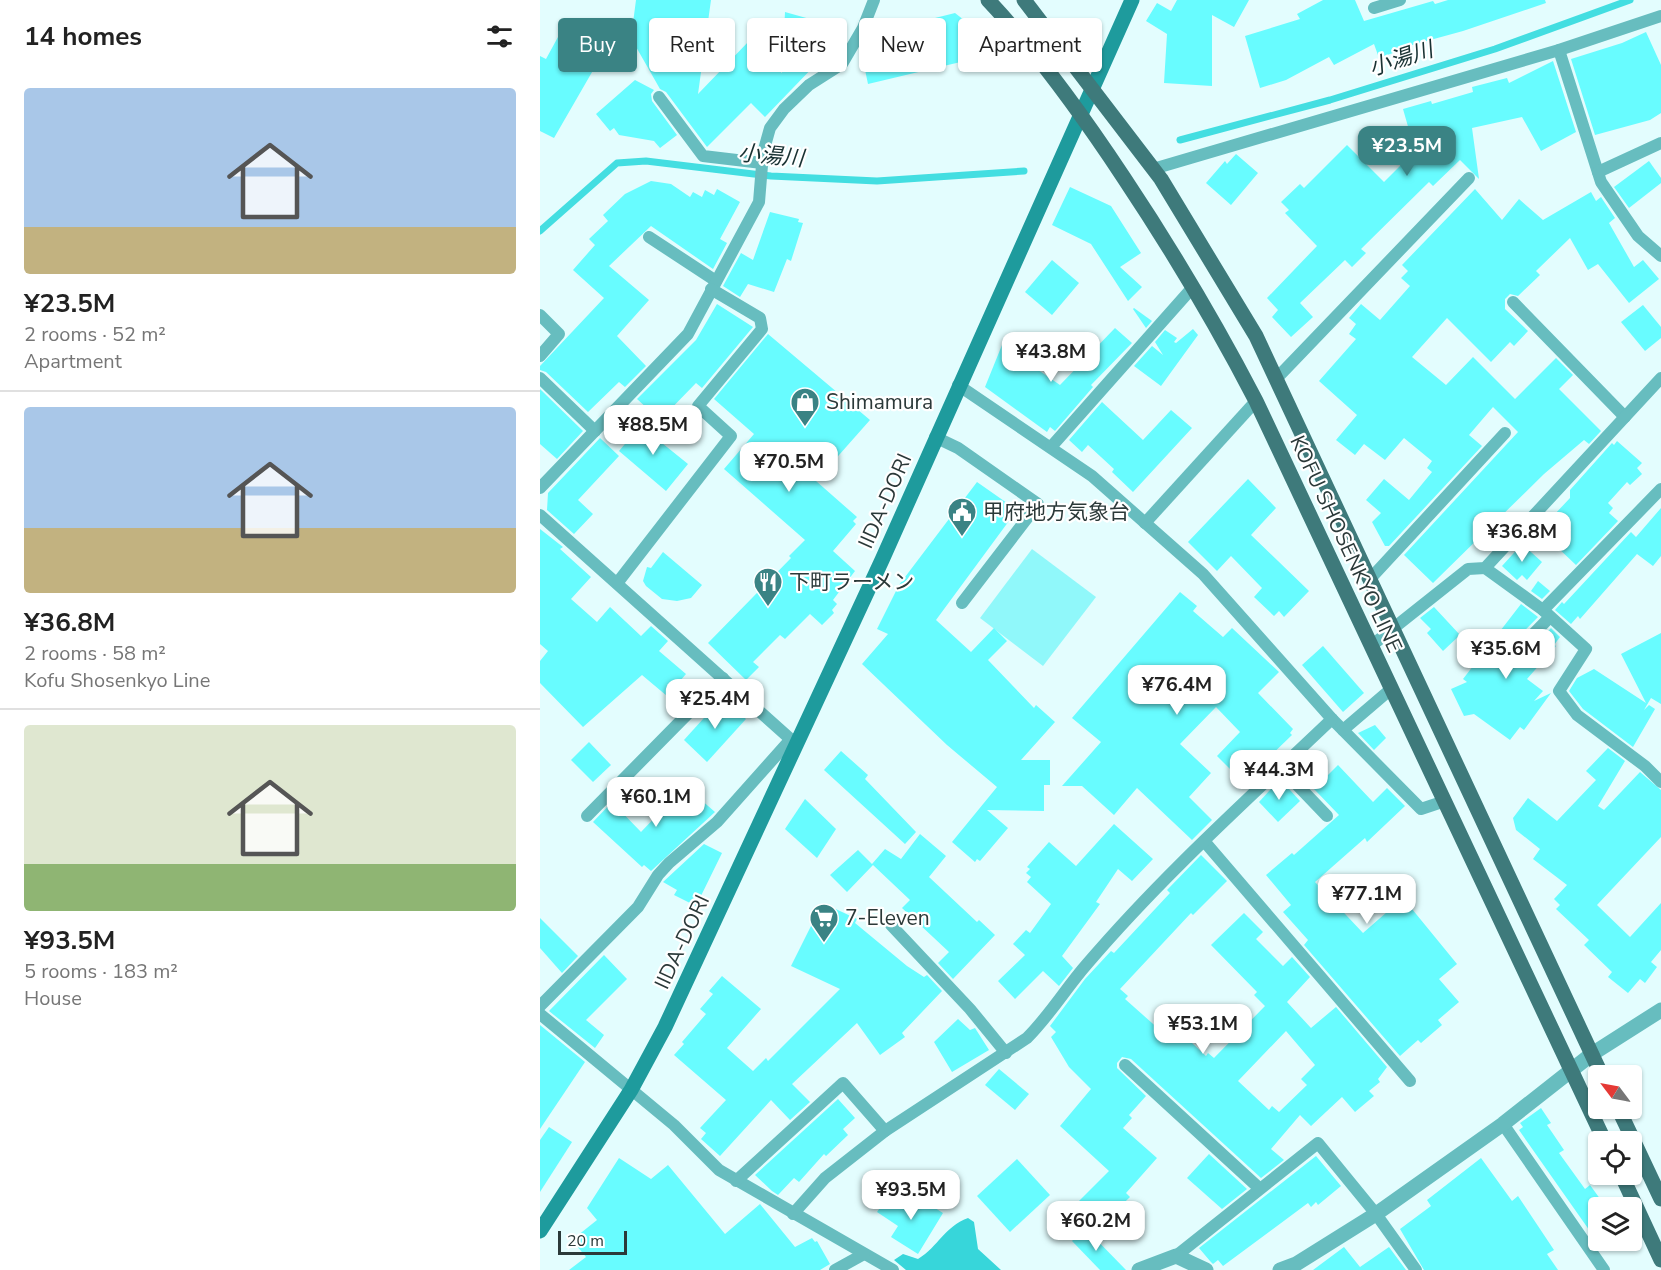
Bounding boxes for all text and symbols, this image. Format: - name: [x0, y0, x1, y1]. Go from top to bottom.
- chip: Buy: [558, 18, 637, 72]
- chip: Rent: [649, 18, 735, 72]
- chip: Filters: [747, 18, 847, 72]
- chip: New: [859, 18, 946, 72]
- chip: Apartment: [958, 18, 1102, 72]
- text: 14 homes: [24, 19, 142, 54]
- icon: filters: [483, 20, 516, 53]
- water label: 小湯川: [1365, 34, 1439, 83]
- pin: ¥23.5M: [1358, 126, 1456, 177]
- icon: home: [216, 127, 324, 235]
- text: ¥23.5M: [1372, 132, 1442, 159]
- water label: 小湯川: [737, 138, 807, 174]
- text: ¥23.5M: [24, 286, 115, 321]
- text: 2 rooms · 52 m²: [24, 321, 166, 348]
- pin: ¥43.8M: [1002, 332, 1100, 383]
- text: ¥43.8M: [1016, 338, 1086, 365]
- text: Apartment: [24, 348, 122, 375]
- shop icon: Shimamura: [789, 386, 821, 428]
- place label: Shimamura: [826, 388, 933, 416]
- pin: ¥88.5M: [604, 405, 702, 456]
- text: ¥88.5M: [618, 411, 688, 438]
- street label: KOFU SHOSENKYO LINE: [1283, 431, 1409, 657]
- pin: ¥70.5M: [740, 442, 838, 493]
- icon: home: [216, 446, 324, 554]
- text: ¥70.5M: [754, 448, 824, 475]
- street label: IIDA-DORI: [852, 449, 918, 553]
- public building icon: 甲府地方気象台: [946, 496, 978, 538]
- place label: 甲府地方気象台: [983, 498, 1130, 526]
- pin: ¥36.8M: [1473, 512, 1571, 563]
- text: ¥36.8M: [1487, 518, 1557, 545]
- restaurant icon: 下町ラーメン: [752, 566, 784, 608]
- place label: 下町ラーメン: [789, 568, 914, 596]
- text: ¥36.8M: [24, 605, 115, 640]
- pin: ¥35.6M: [1457, 629, 1555, 680]
- text: ¥35.6M: [1471, 635, 1541, 662]
- text: 2 rooms · 58 m²: [24, 640, 166, 667]
- pin: ¥76.4M: [1128, 665, 1226, 716]
- text: Kofu Shosenkyo Line: [24, 667, 210, 694]
- text: ¥76.4M: [1142, 671, 1212, 698]
- pin: ¥25.4M: [666, 679, 764, 730]
- text: ¥25.4M: [680, 685, 750, 712]
- pin: ¥44.3M: [1230, 750, 1328, 801]
- text: ¥44.3M: [1244, 756, 1314, 783]
- icon: home: [216, 764, 324, 872]
- pin: ¥60.1M: [607, 777, 705, 828]
- text: ¥60.1M: [621, 783, 691, 810]
- pin: ¥77.1M: [1318, 874, 1416, 925]
- text: ¥77.1M: [1332, 880, 1402, 907]
- street label: IIDA-DORI: [648, 890, 716, 994]
- supermarket icon: 7-Eleven: [808, 902, 840, 944]
- place label: 7-Eleven: [845, 904, 930, 932]
- text: ¥93.5M: [24, 923, 115, 958]
- text: 5 rooms · 183 m²: [24, 958, 178, 985]
- text: House: [24, 985, 82, 1012]
- pin: ¥53.1M: [1154, 1004, 1252, 1055]
- text: ¥53.1M: [1168, 1010, 1238, 1037]
- north arrow: [1588, 1065, 1642, 1119]
- map controls: [1588, 1065, 1642, 1251]
- button: locate: [1588, 1131, 1642, 1185]
- pin: ¥93.5M: [862, 1170, 960, 1221]
- text: ¥93.5M: [876, 1176, 946, 1203]
- button: layers: [1588, 1197, 1642, 1251]
- pin: ¥60.2M: [1047, 1201, 1145, 1252]
- text: ¥60.2M: [1061, 1207, 1131, 1234]
- scale bar: [558, 1228, 627, 1256]
- text: 20 m: [567, 1230, 604, 1252]

